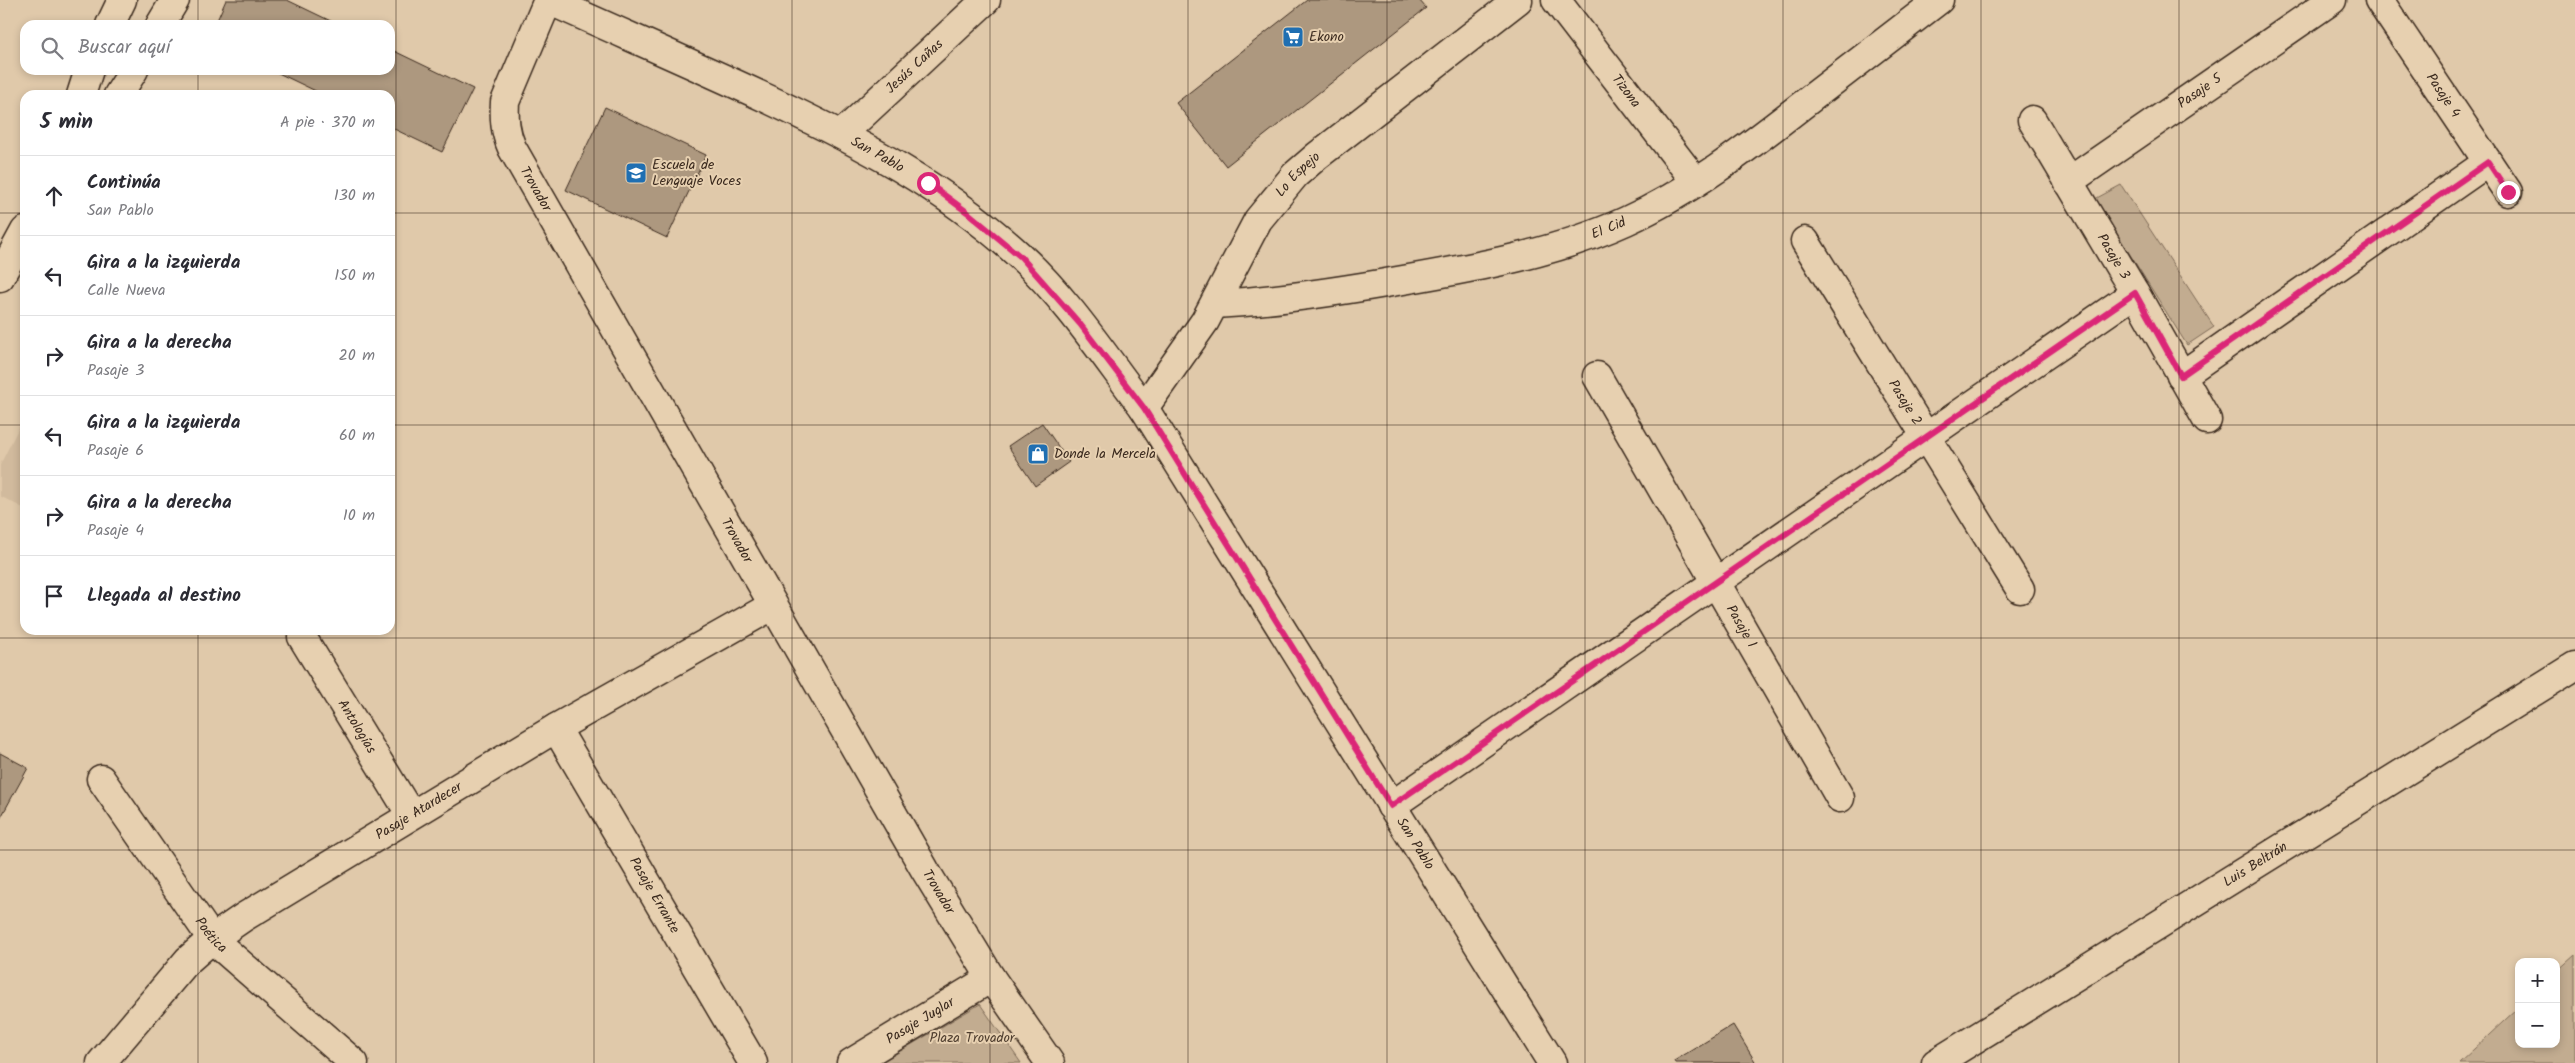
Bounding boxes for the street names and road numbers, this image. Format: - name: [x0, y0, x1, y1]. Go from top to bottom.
- street label: Jesús Cañas: [881, 34, 948, 99]
- street label: Pasaje 5: [2173, 67, 2228, 114]
- street label: Pasaje 4: [2420, 69, 2466, 123]
- street label: Tizona: [1606, 70, 1646, 113]
- street label: San Pablo: [847, 131, 908, 179]
- street label: Lo Espejo: [1270, 147, 1325, 202]
- street label: Trovador: [514, 162, 558, 217]
- street label: El Cid: [1588, 211, 1631, 245]
- street label: Pasaje 3: [2091, 229, 2136, 284]
- street label: Pasaje 2: [1882, 375, 1927, 430]
- street label: Trovador: [715, 514, 759, 568]
- street label: Pasaje 1: [1720, 601, 1762, 652]
- street label: Antologías: [332, 695, 382, 758]
- street label: Pasaje Atardecer: [371, 776, 468, 846]
- street label: San Pablo: [1391, 813, 1440, 874]
- street label: Luis Beltrán: [2219, 836, 2292, 893]
- street label: Pasaje Errante: [623, 853, 686, 938]
- street label: Trovador: [916, 865, 961, 920]
- street label: Poética: [189, 913, 232, 959]
- street label: Pasaje Juglar: [882, 991, 960, 1050]

